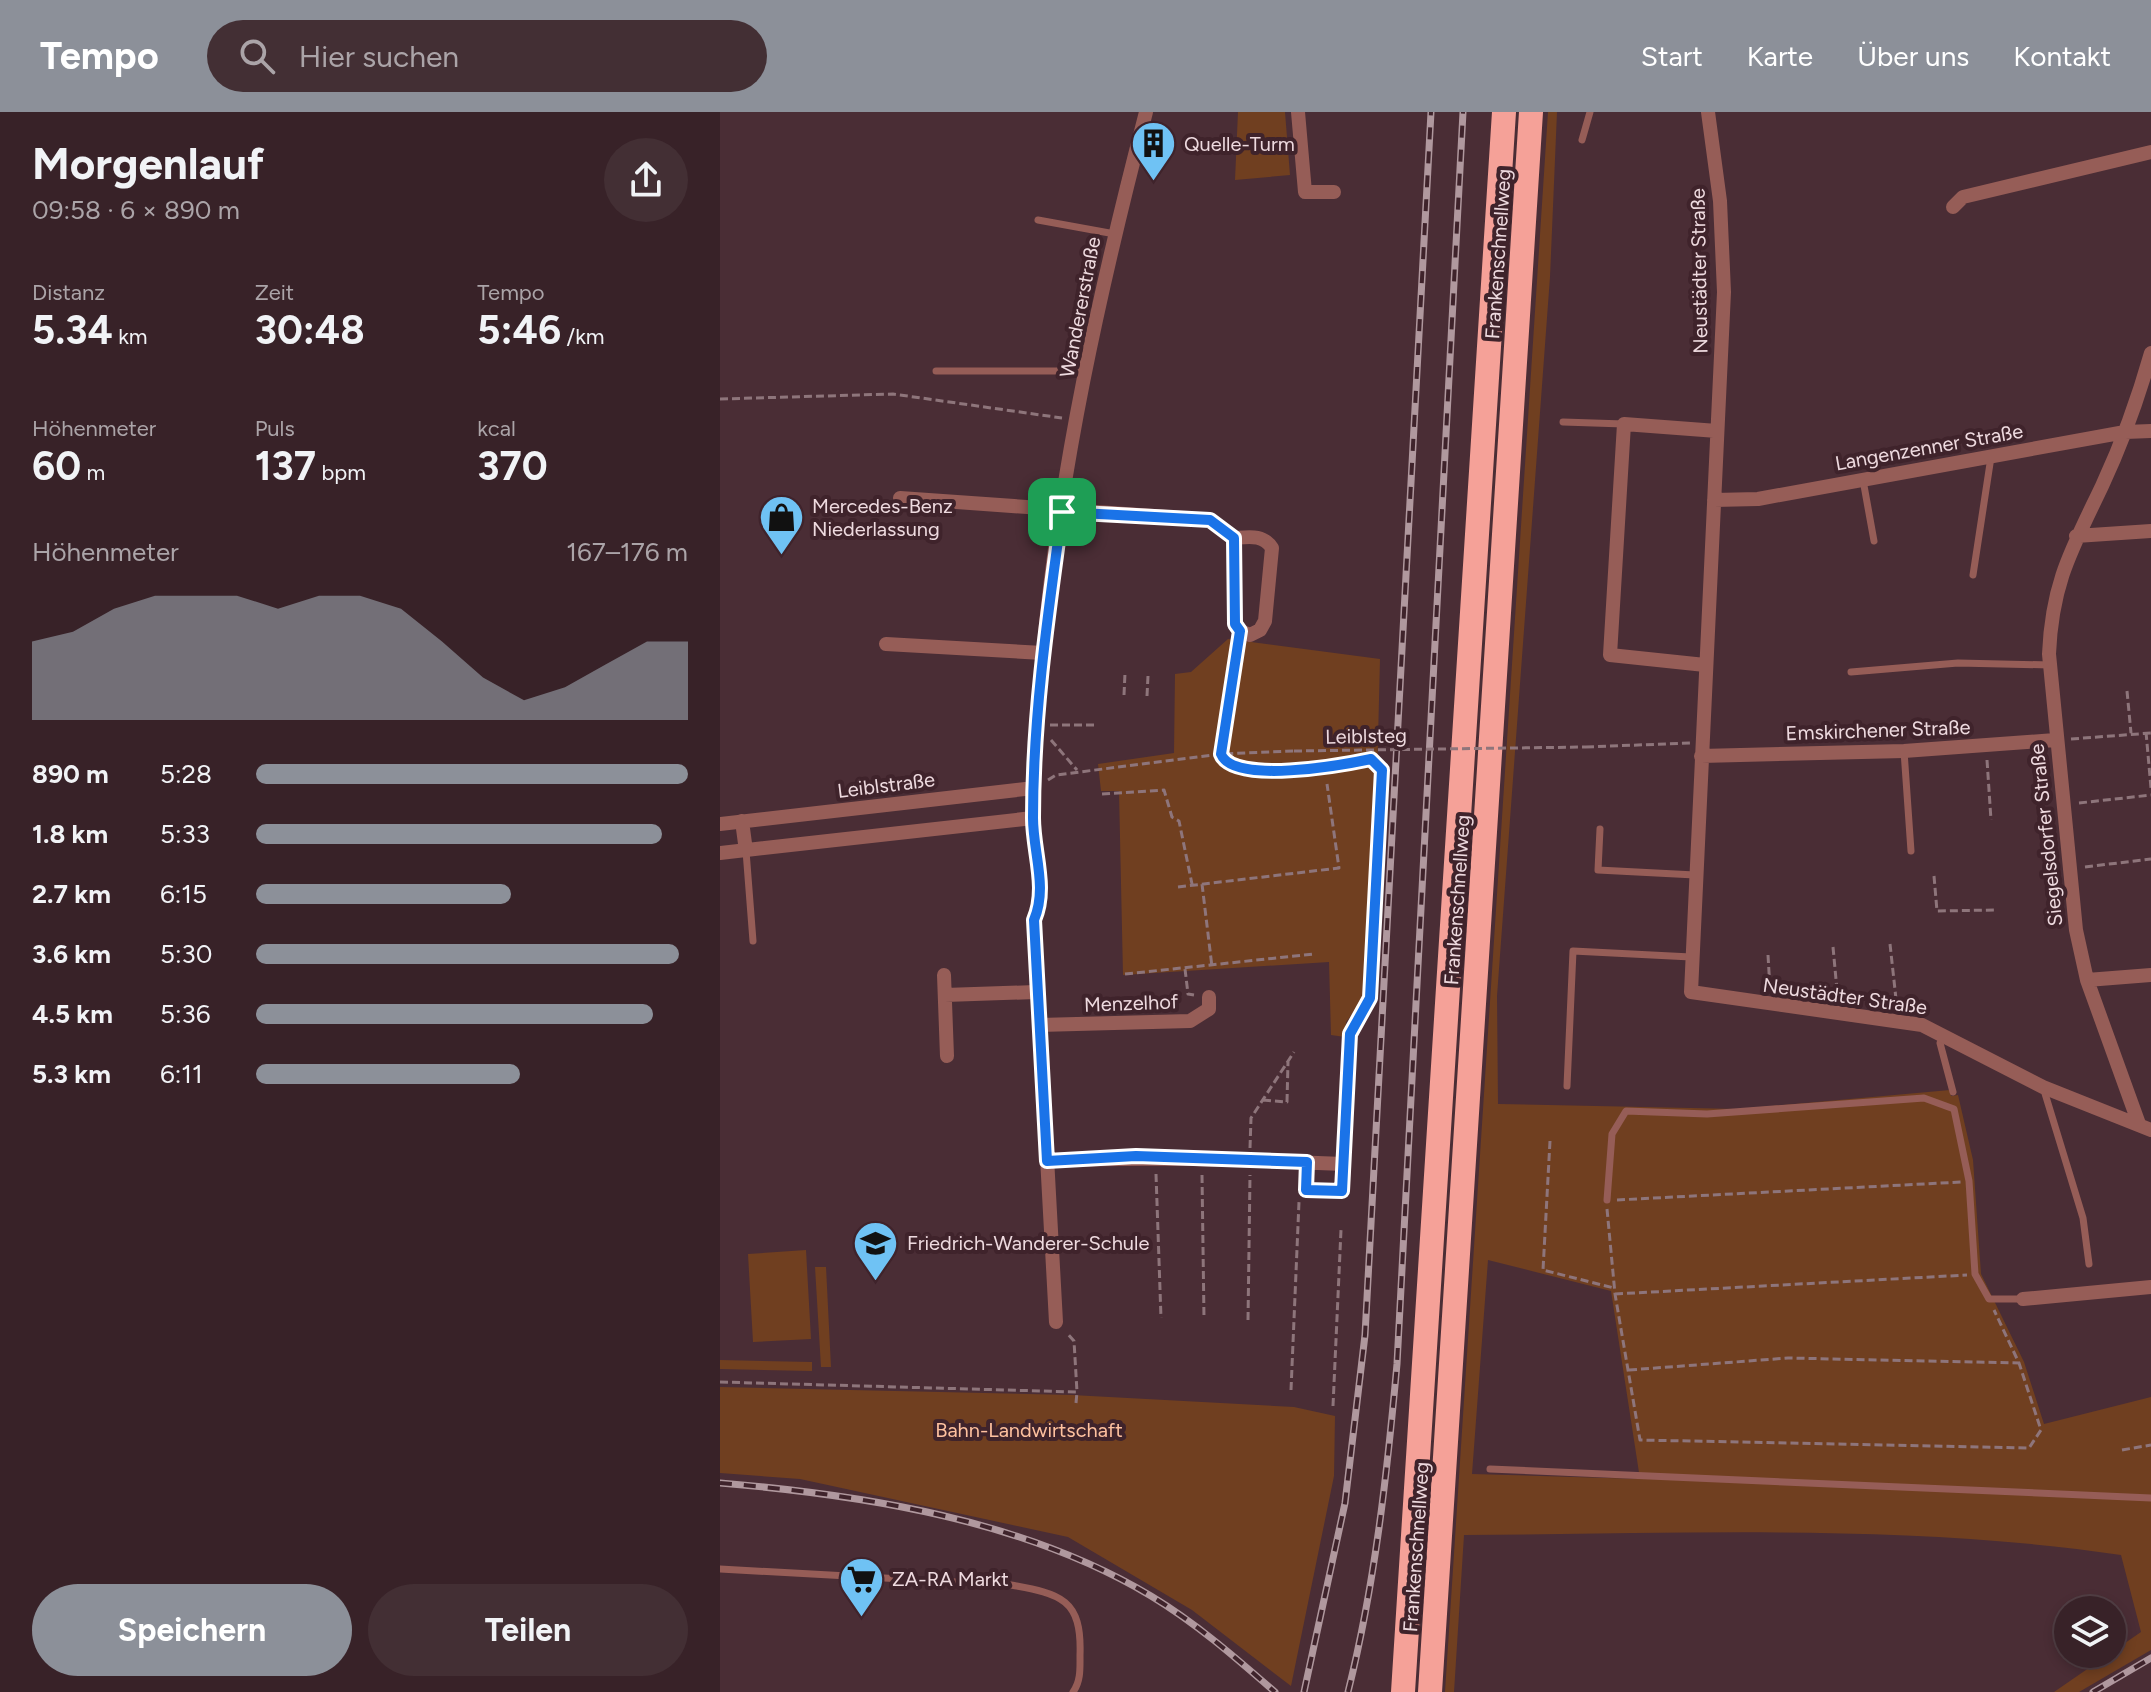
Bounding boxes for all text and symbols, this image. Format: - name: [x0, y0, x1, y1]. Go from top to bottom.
- search box: [207, 20, 767, 92]
- text: Tempo: [40, 33, 159, 79]
- icon: search: [235, 34, 279, 78]
- text: Hier suchen: [299, 38, 459, 75]
- text: Start: [1641, 39, 1703, 73]
- text: Karte: [1747, 39, 1813, 73]
- text: Über uns: [1857, 39, 1969, 73]
- text: Kontakt: [2013, 39, 2111, 73]
- building icon: Quelle-Turm: [1129, 120, 1177, 183]
- place label: Quelle-Turm: [1184, 132, 1295, 156]
- text: Morgenlauf: [32, 137, 264, 190]
- button: share: [604, 138, 688, 222]
- street label: Frankenschnellweg: [1480, 168, 1516, 340]
- street label: Neustädter Straße: [1686, 188, 1712, 354]
- text: 09:58 · 6 × 890 m: [32, 194, 240, 226]
- street label: Wandererstraße: [1055, 235, 1105, 379]
- text: Distanz: [32, 279, 105, 306]
- text: Zeit: [255, 279, 294, 306]
- text: Tempo: [477, 279, 545, 306]
- text: 5.34: [32, 306, 113, 354]
- text: 30:48: [255, 306, 365, 354]
- text: 5:46: [477, 306, 561, 354]
- text: km: [113, 323, 148, 350]
- text: /km: [561, 323, 605, 350]
- text: Höhenmeter: [32, 415, 156, 442]
- text: Puls: [255, 415, 295, 442]
- text: kcal: [477, 415, 516, 442]
- street label: Langenzenner Straße: [1833, 419, 2025, 475]
- text: 60: [32, 442, 81, 490]
- text: 137: [255, 442, 316, 490]
- text: 370: [477, 442, 548, 490]
- text: m: [81, 459, 105, 486]
- text: bpm: [316, 459, 366, 486]
- pin: [1028, 478, 1096, 546]
- icon: arrive: [1040, 490, 1084, 534]
- shop icon: Mercedes-Benz Niederlassung: [757, 494, 805, 557]
- place label: Mercedes-Benz Niederlassung: [812, 494, 953, 541]
- text: Höhenmeter: [32, 536, 179, 568]
- text: 167–176 m: [566, 536, 688, 568]
- street label: Emskirchener Straße: [1785, 715, 1971, 745]
- street label: Leiblsteg: [1325, 723, 1407, 749]
- street label: Siegelsdorfer Straße: [2024, 743, 2068, 927]
- text: 890 m: [32, 758, 109, 790]
- text: 5:28: [160, 758, 212, 790]
- street label: Leiblstraße: [836, 767, 936, 803]
- street label: Frankenschnellweg: [1439, 814, 1475, 986]
- text: 1.8 km: [32, 818, 108, 850]
- text: 5:33: [160, 818, 210, 850]
- text: 2.7 km: [32, 878, 111, 910]
- text: 6:15: [160, 878, 207, 910]
- text: 3.6 km: [32, 938, 111, 970]
- text: 5:30: [160, 938, 212, 970]
- street label: Neustädter Straße: [1761, 973, 1929, 1019]
- street label: Menzelhof: [1083, 989, 1179, 1017]
- text: 4.5 km: [32, 998, 113, 1030]
- text: 5:36: [160, 998, 210, 1030]
- text: 5.3 km: [32, 1058, 111, 1090]
- text: 6:11: [160, 1058, 203, 1090]
- school or university icon: Friedrich-Wanderer-Schule: [852, 1219, 900, 1282]
- place label: Friedrich-Wanderer-Schule: [907, 1231, 1149, 1255]
- park label: Bahn-Landwirtschaft: [935, 1418, 1123, 1442]
- street label: Frankenschnellweg: [1398, 1461, 1434, 1633]
- supermarket icon: ZA-RA Markt: [837, 1555, 885, 1618]
- place label: ZA-RA Markt: [892, 1567, 1009, 1591]
- button: Speichern: [32, 1584, 352, 1676]
- button: Teilen: [368, 1584, 688, 1676]
- map controls: [2054, 1596, 2126, 1668]
- button: layers: [2054, 1596, 2126, 1668]

